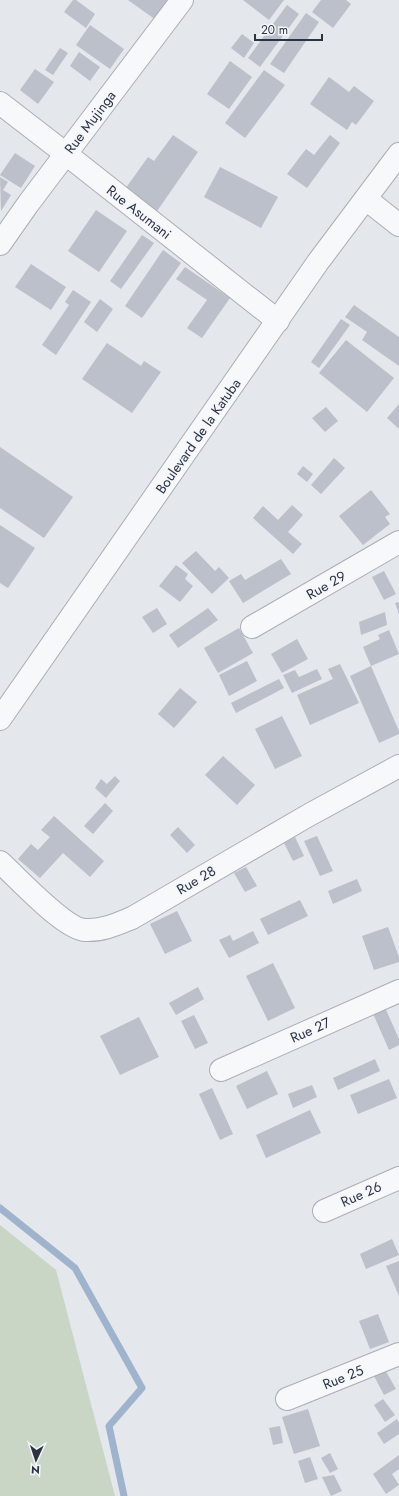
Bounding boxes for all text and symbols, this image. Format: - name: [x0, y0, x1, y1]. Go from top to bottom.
- scale bar: [255, 16, 322, 42]
- text: 20 m: [261, 21, 288, 39]
- street label: Rue Mujinga: [60, 86, 120, 158]
- street label: Rue Asumani: [102, 180, 176, 244]
- street label: Boulevard de la Katuba: [151, 374, 245, 498]
- street label: Rue 29: [303, 566, 349, 604]
- street label: Rue 28: [173, 861, 219, 899]
- street label: Rue 27: [287, 1012, 334, 1048]
- street label: Rue 26: [337, 1176, 385, 1212]
- street label: Rue 25: [320, 1360, 367, 1394]
- north arrow: [16, 1440, 56, 1480]
- text: N: [31, 1462, 40, 1478]

